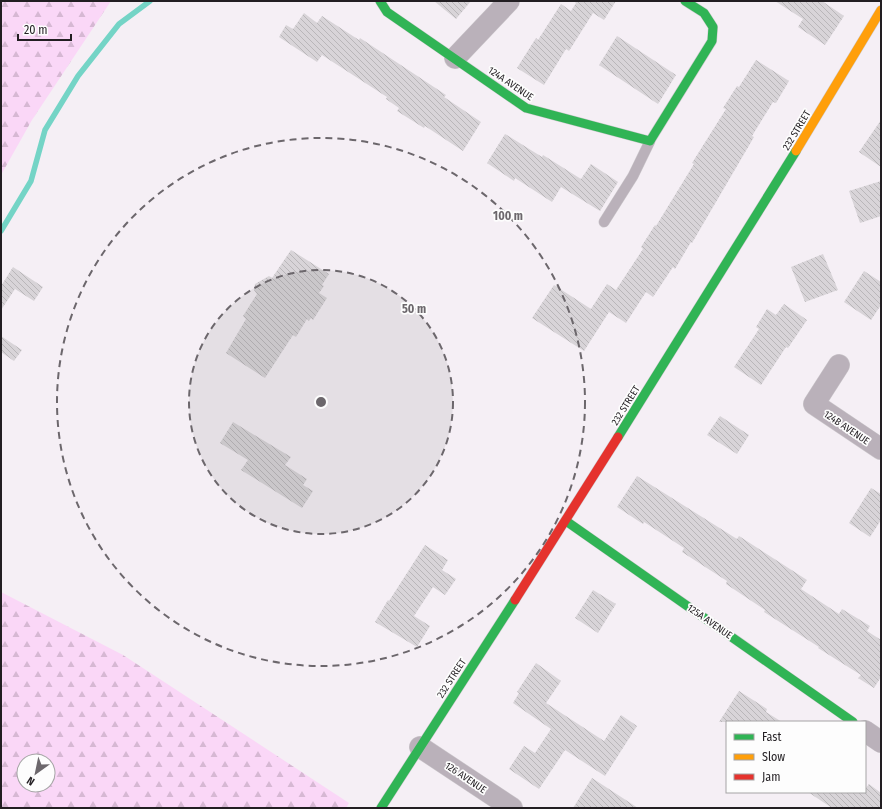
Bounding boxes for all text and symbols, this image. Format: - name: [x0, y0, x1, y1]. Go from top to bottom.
- scale bar: [18, 16, 71, 42]
- text: 20 m: [24, 23, 48, 37]
- street label: 124A AVENUE: [485, 64, 536, 104]
- street label: 232 STREET: [780, 108, 814, 153]
- text: 100 m: [493, 209, 523, 223]
- text: 50 m: [402, 302, 426, 316]
- street label: 232 STREET: [609, 383, 643, 428]
- centre of rings: [314, 395, 328, 409]
- street label: 124B AVENUE: [821, 408, 872, 448]
- street label: 125A AVENUE: [685, 602, 734, 642]
- street label: 232 STREET: [435, 656, 469, 700]
- legend: [726, 721, 866, 793]
- text: Fast: [762, 730, 781, 744]
- text: Slow: [762, 750, 785, 764]
- north arrow: [16, 753, 56, 793]
- street label: 126 AVENUE: [443, 760, 489, 796]
- text: Jam: [762, 770, 780, 784]
- text: N: [25, 774, 37, 788]

